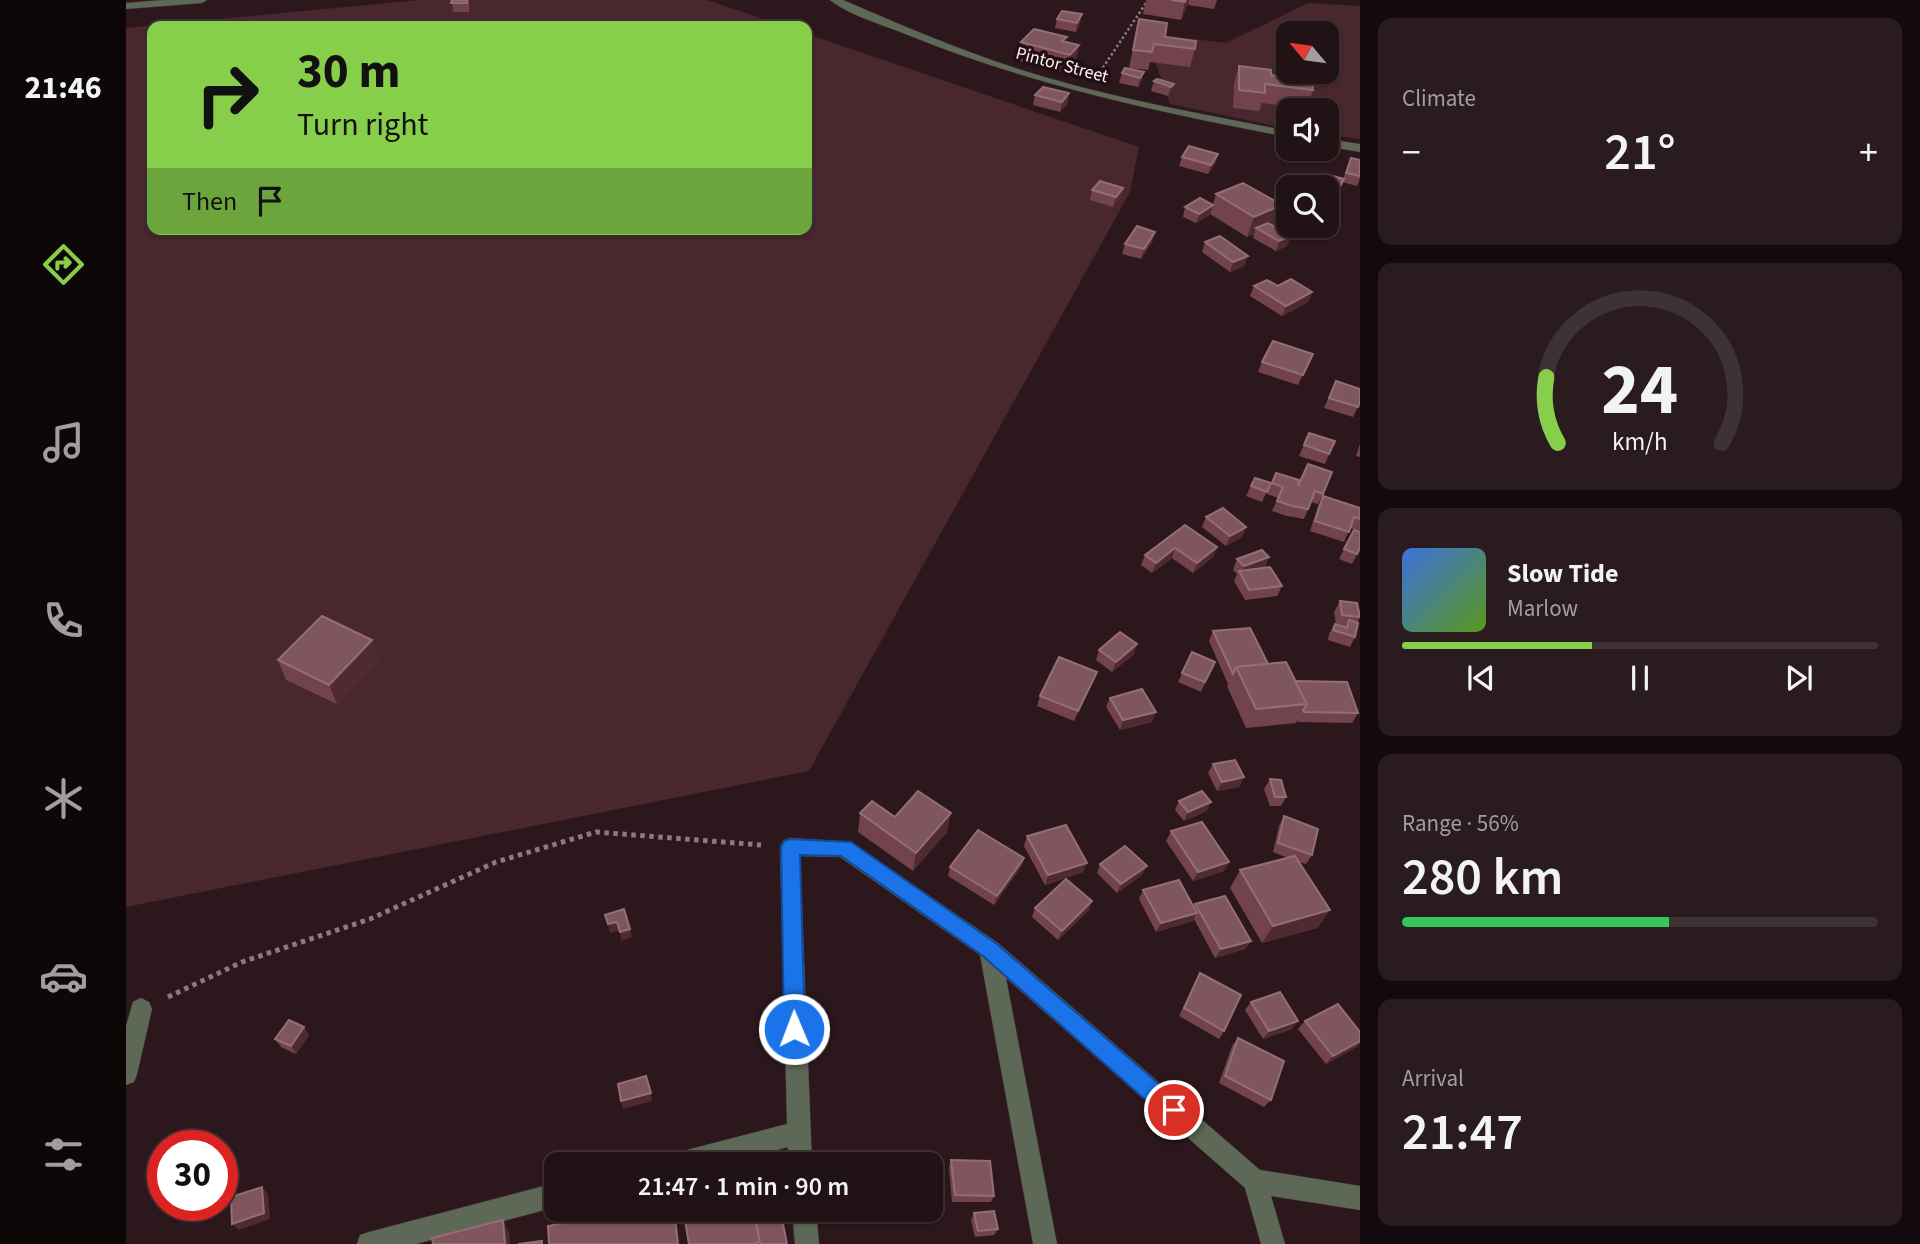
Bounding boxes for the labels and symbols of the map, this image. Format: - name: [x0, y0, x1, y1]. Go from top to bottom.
- north arrow: [1276, 21, 1339, 84]
- street label: Pintor Street: [1013, 41, 1111, 89]
- position arrow: [757, 992, 831, 1066]
- pin: [1144, 1080, 1204, 1140]
- speed limit sign: 30: [147, 1130, 238, 1221]

